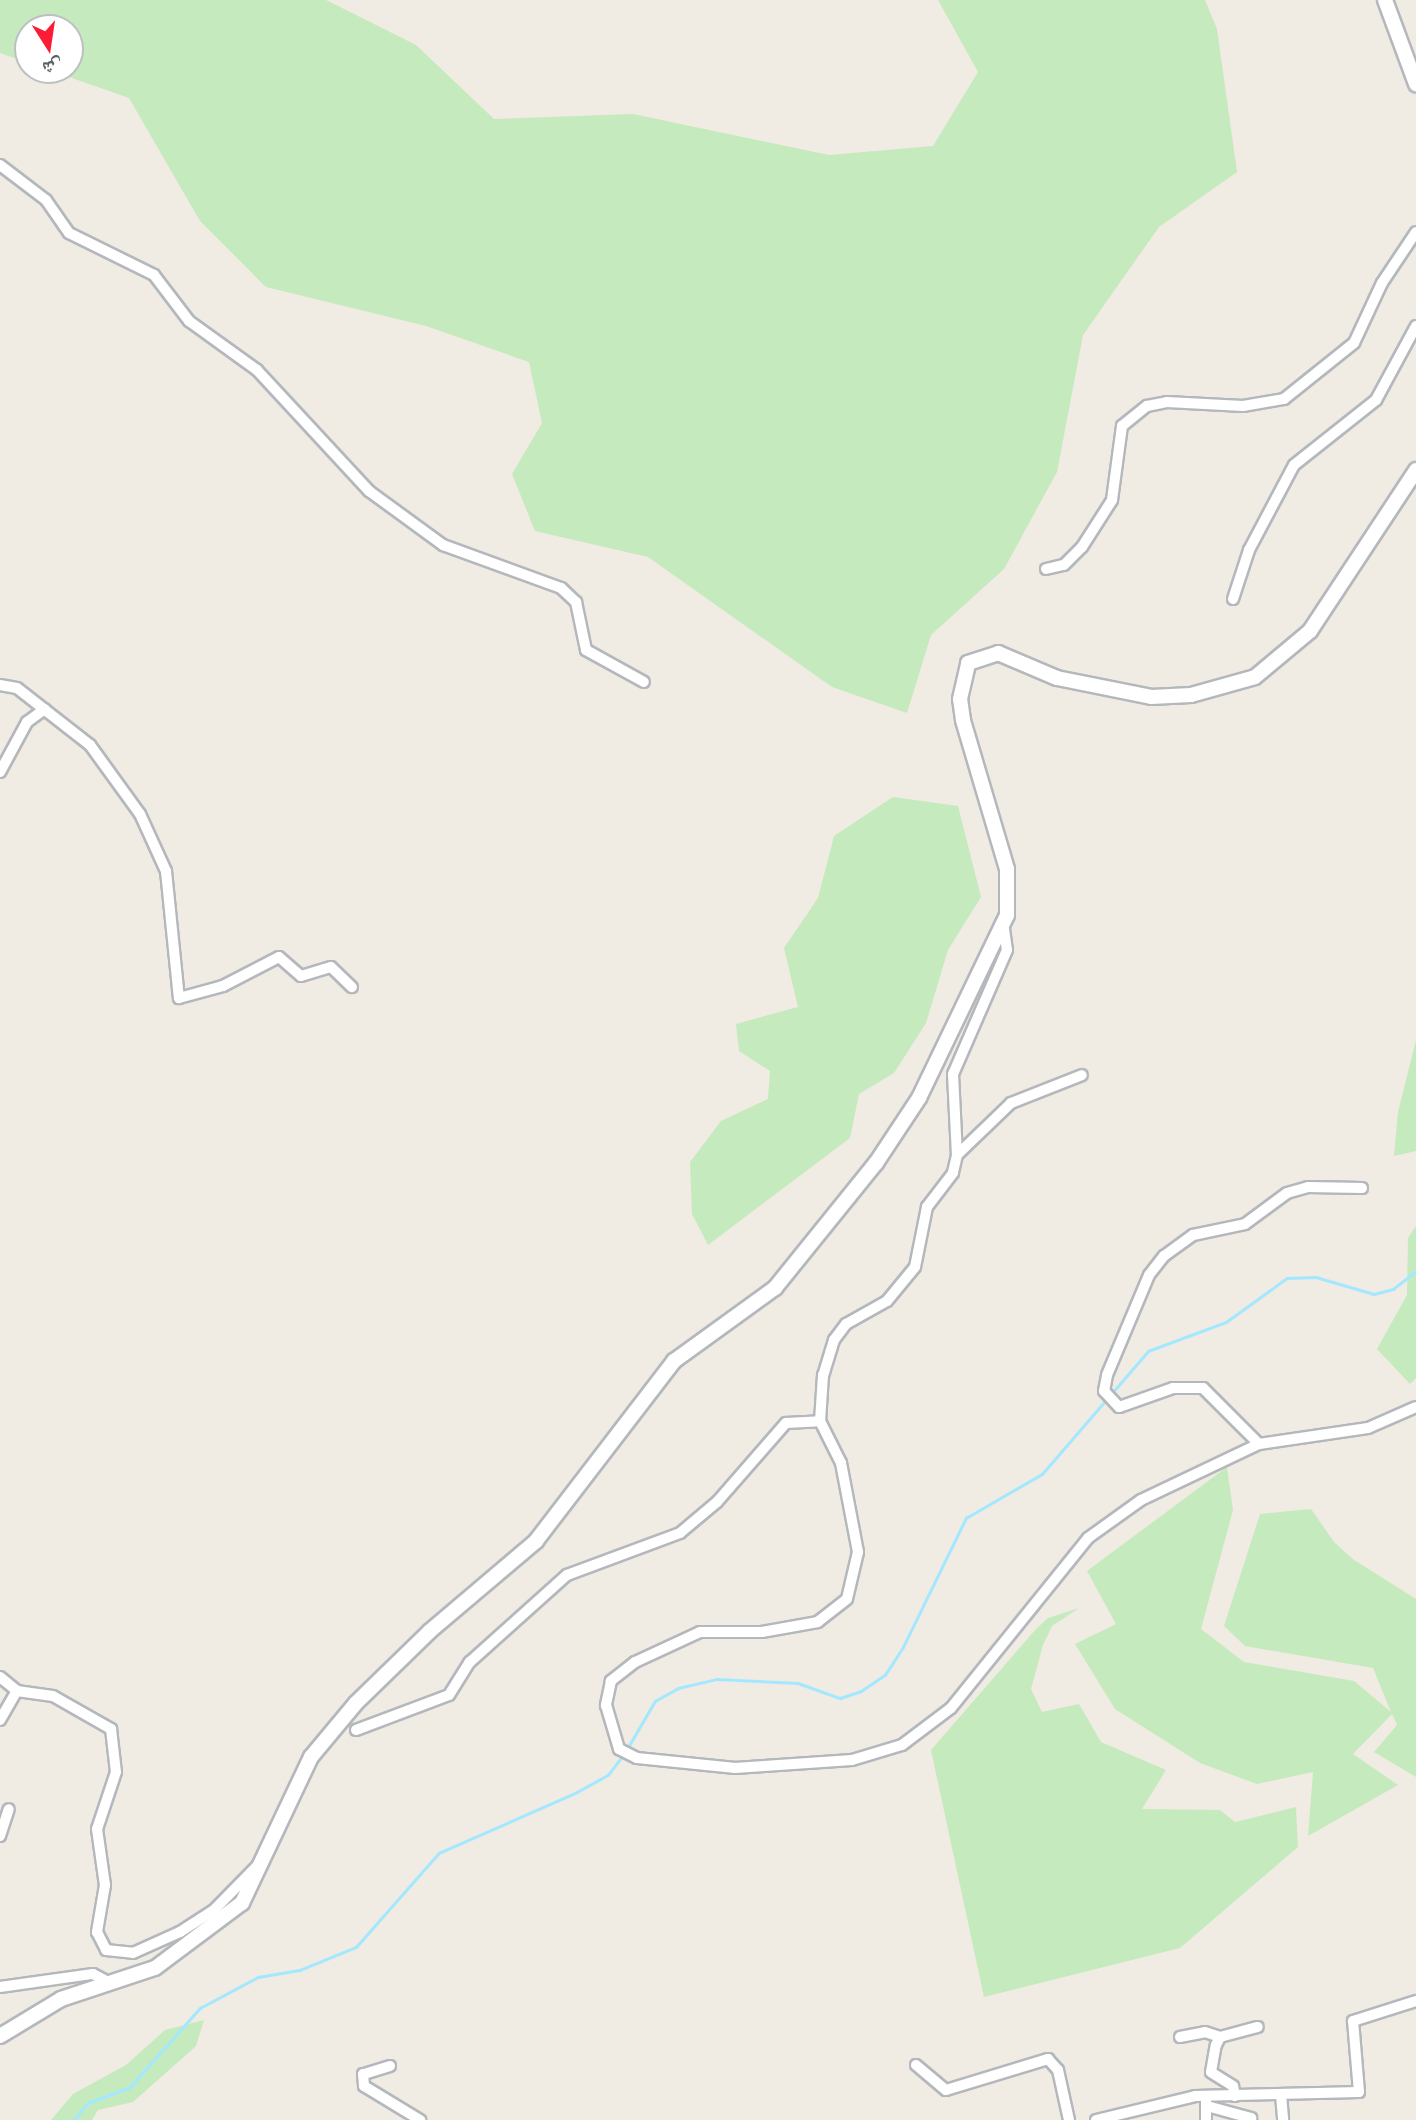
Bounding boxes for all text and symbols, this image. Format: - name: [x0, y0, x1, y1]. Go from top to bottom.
- north arrow: [14, 14, 84, 84]
- text: ش: [41, 55, 65, 80]

